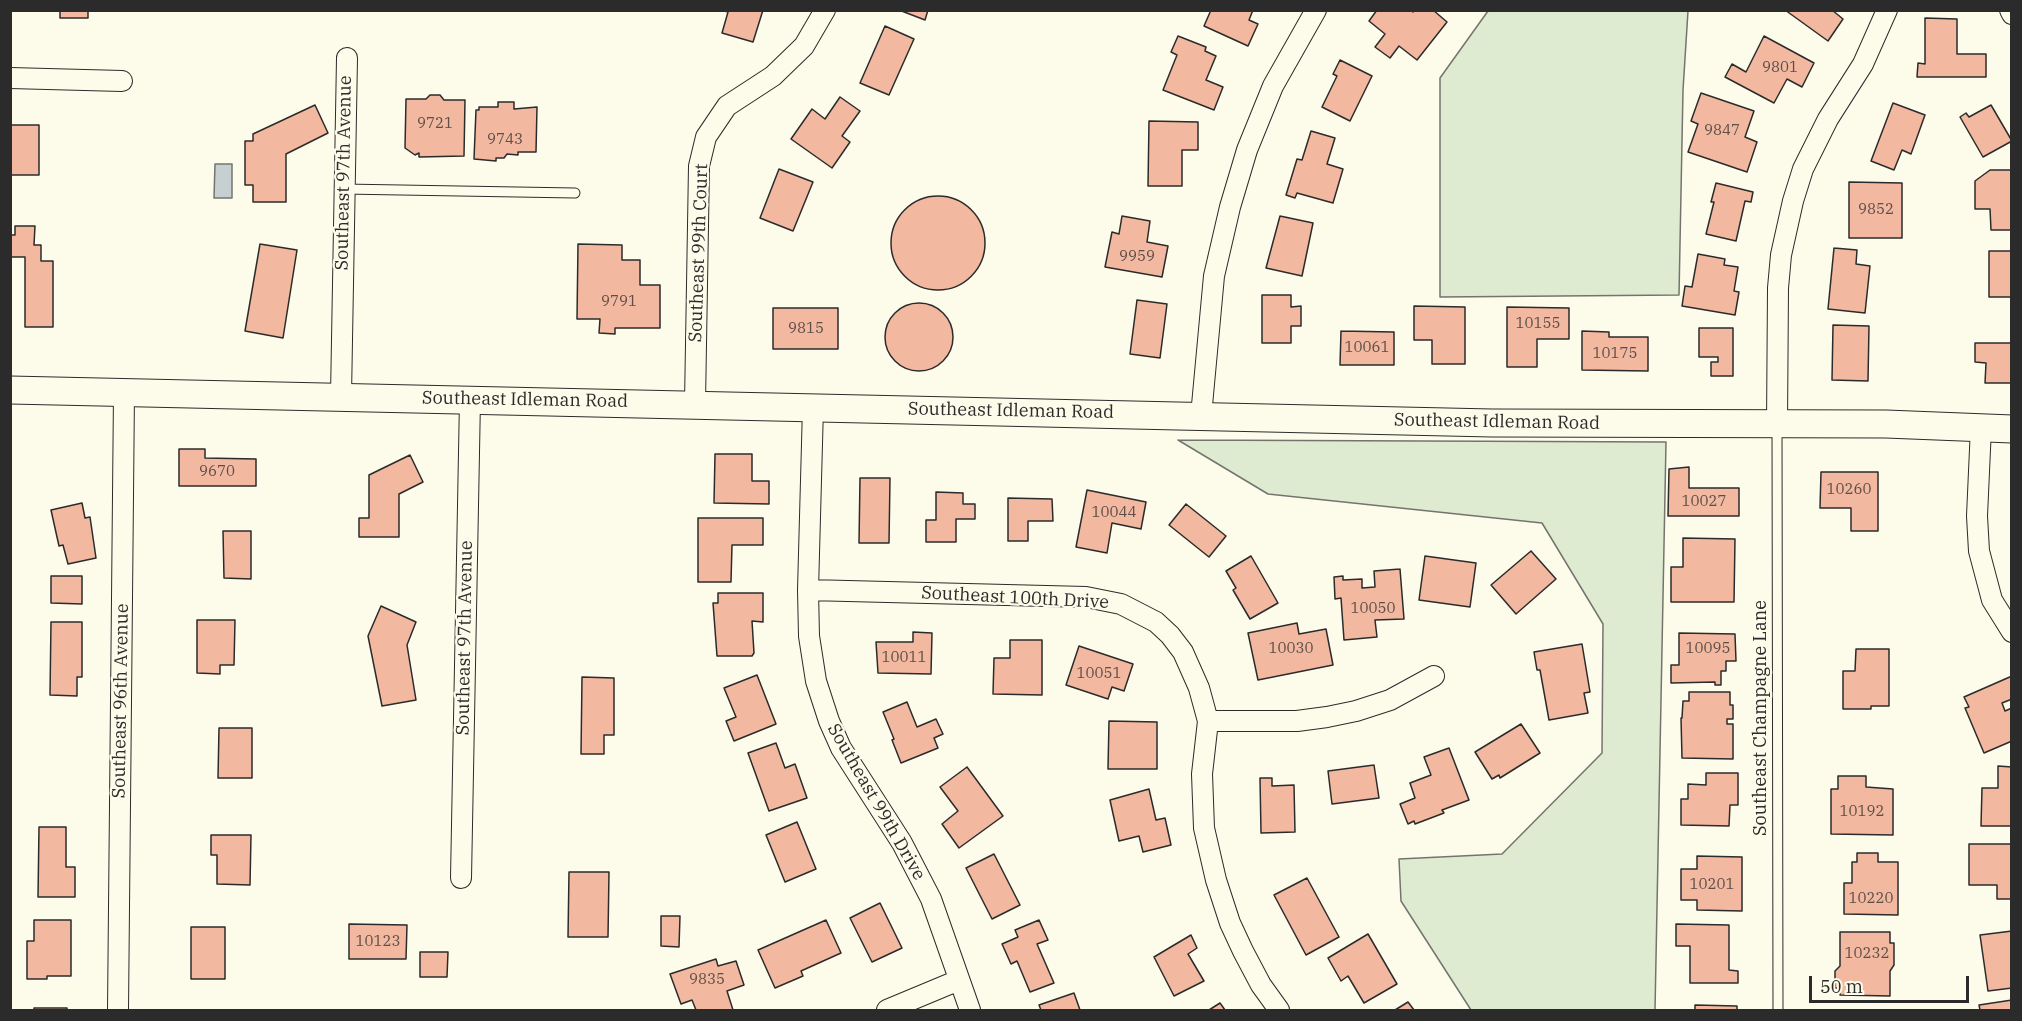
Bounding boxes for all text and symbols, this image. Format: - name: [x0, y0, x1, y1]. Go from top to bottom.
- house number: 9801: [1762, 59, 1798, 77]
- street label: Southeast 97th Avenue: [332, 75, 356, 271]
- house number: 9721: [417, 115, 453, 133]
- house number: 9847: [1704, 122, 1740, 140]
- house number: 9743: [487, 131, 523, 149]
- street label: Southeast 99th Court: [685, 163, 713, 343]
- house number: 9852: [1858, 201, 1894, 219]
- house number: 9959: [1119, 248, 1155, 266]
- house number: 9791: [601, 293, 637, 311]
- house number: 10155: [1516, 315, 1560, 333]
- house number: 9815: [788, 320, 824, 338]
- house number: 10061: [1345, 339, 1389, 357]
- house number: 10175: [1593, 345, 1637, 363]
- street label: Southeast Idleman Road: [422, 387, 628, 413]
- street label: Southeast Idleman Road: [908, 398, 1114, 424]
- street label: Southeast Idleman Road: [1394, 409, 1600, 435]
- house number: 9670: [199, 463, 235, 481]
- house number: 10260: [1827, 481, 1871, 499]
- house number: 10027: [1682, 493, 1726, 511]
- house number: 10044: [1092, 504, 1136, 522]
- street label: Southeast 97th Avenue: [453, 540, 477, 736]
- street label: Southeast 100th Drive: [921, 582, 1109, 614]
- house number: 10050: [1351, 600, 1395, 618]
- street label: Southeast Champagne Lane: [1750, 600, 1772, 836]
- street label: Southeast 96th Avenue: [109, 603, 133, 799]
- house number: 10030: [1269, 640, 1313, 658]
- house number: 10095: [1686, 640, 1730, 658]
- house number: 10011: [882, 649, 926, 667]
- house number: 10051: [1077, 665, 1121, 683]
- street label: Southeast 99th Drive: [822, 720, 930, 884]
- house number: 10192: [1840, 803, 1884, 821]
- house number: 10201: [1690, 876, 1734, 894]
- house number: 10220: [1849, 890, 1893, 908]
- house number: 10123: [356, 933, 400, 951]
- house number: 10232: [1845, 945, 1889, 963]
- scale bar: [1812, 964, 1972, 1002]
- house number: 9835: [689, 971, 725, 989]
- text: 50 m: [1820, 975, 1863, 998]

